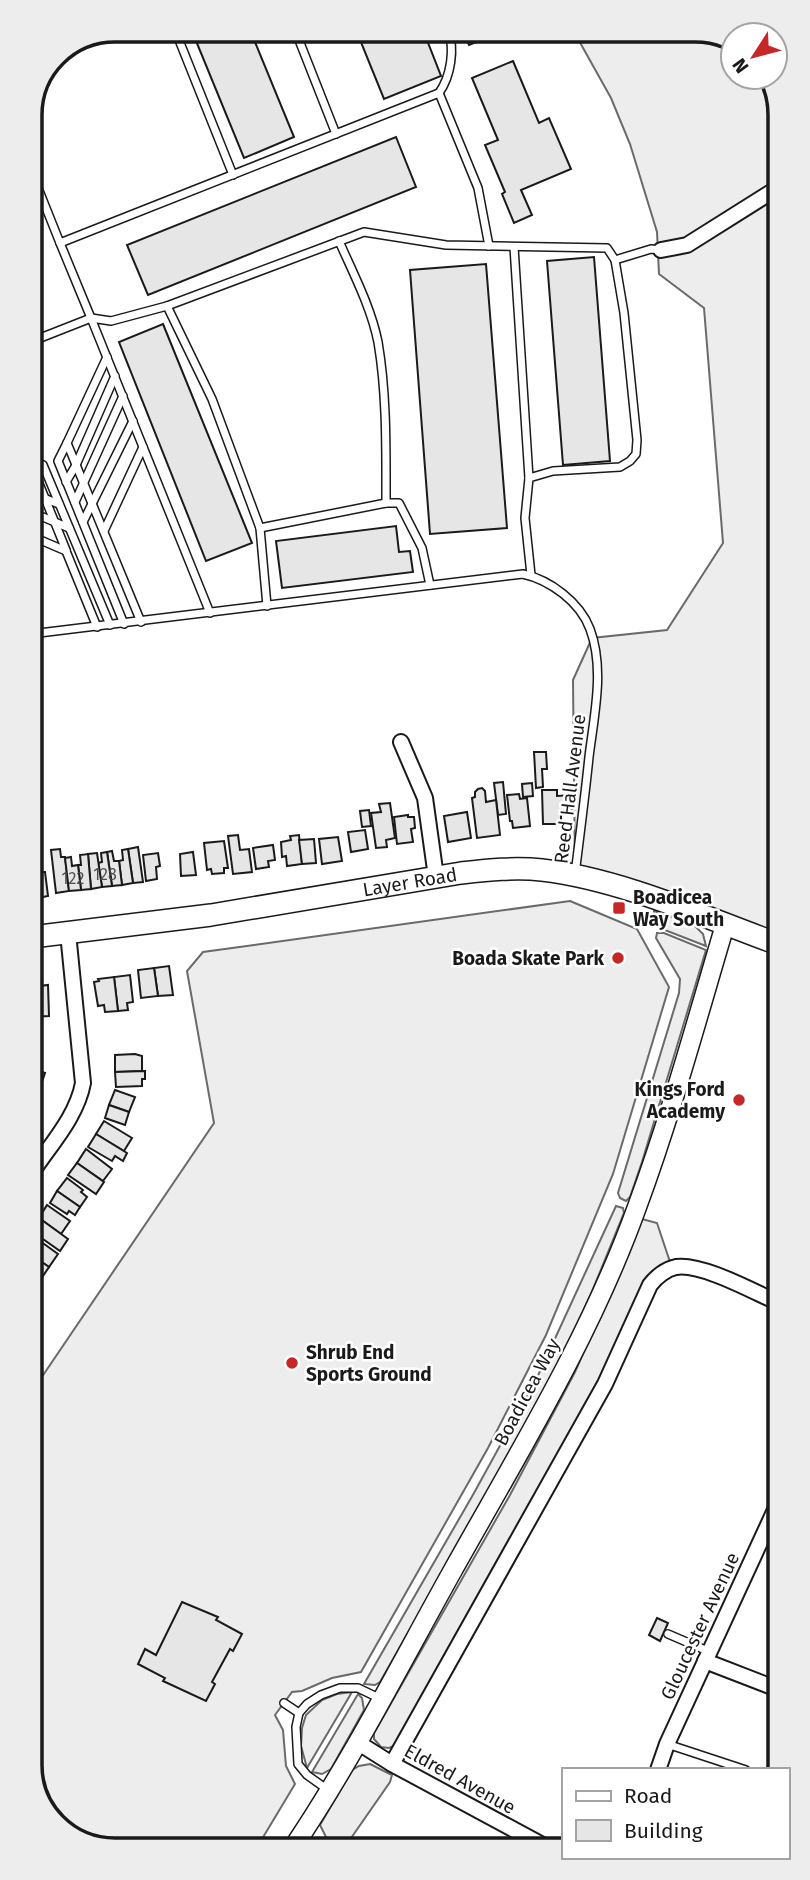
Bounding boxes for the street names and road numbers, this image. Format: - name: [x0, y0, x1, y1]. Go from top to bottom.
- street label: Reed Hall Avenue: [549, 713, 591, 865]
- street label: Layer Road: [361, 862, 459, 901]
- street label: Boadicea Way: [489, 1334, 565, 1450]
- street label: Gloucester Avenue: [656, 1549, 744, 1703]
- street label: Eldred Avenue: [400, 1739, 520, 1819]

